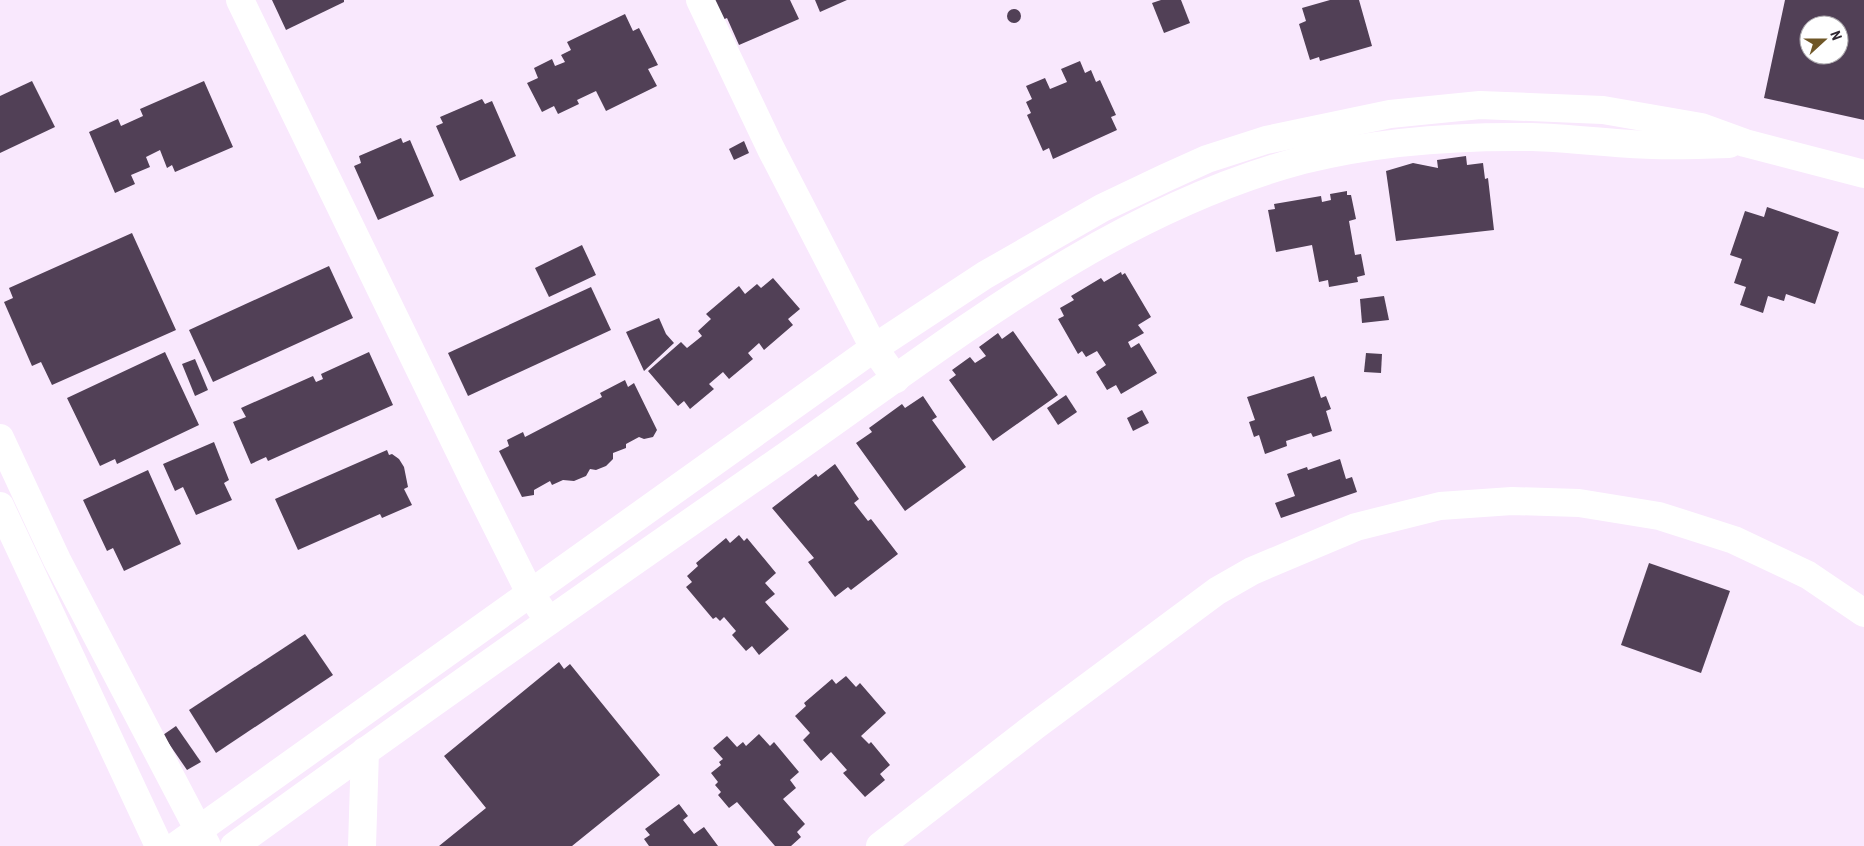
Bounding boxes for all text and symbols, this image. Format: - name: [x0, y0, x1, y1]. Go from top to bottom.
- north arrow: [1799, 15, 1849, 65]
- text: N: [1827, 28, 1845, 42]

